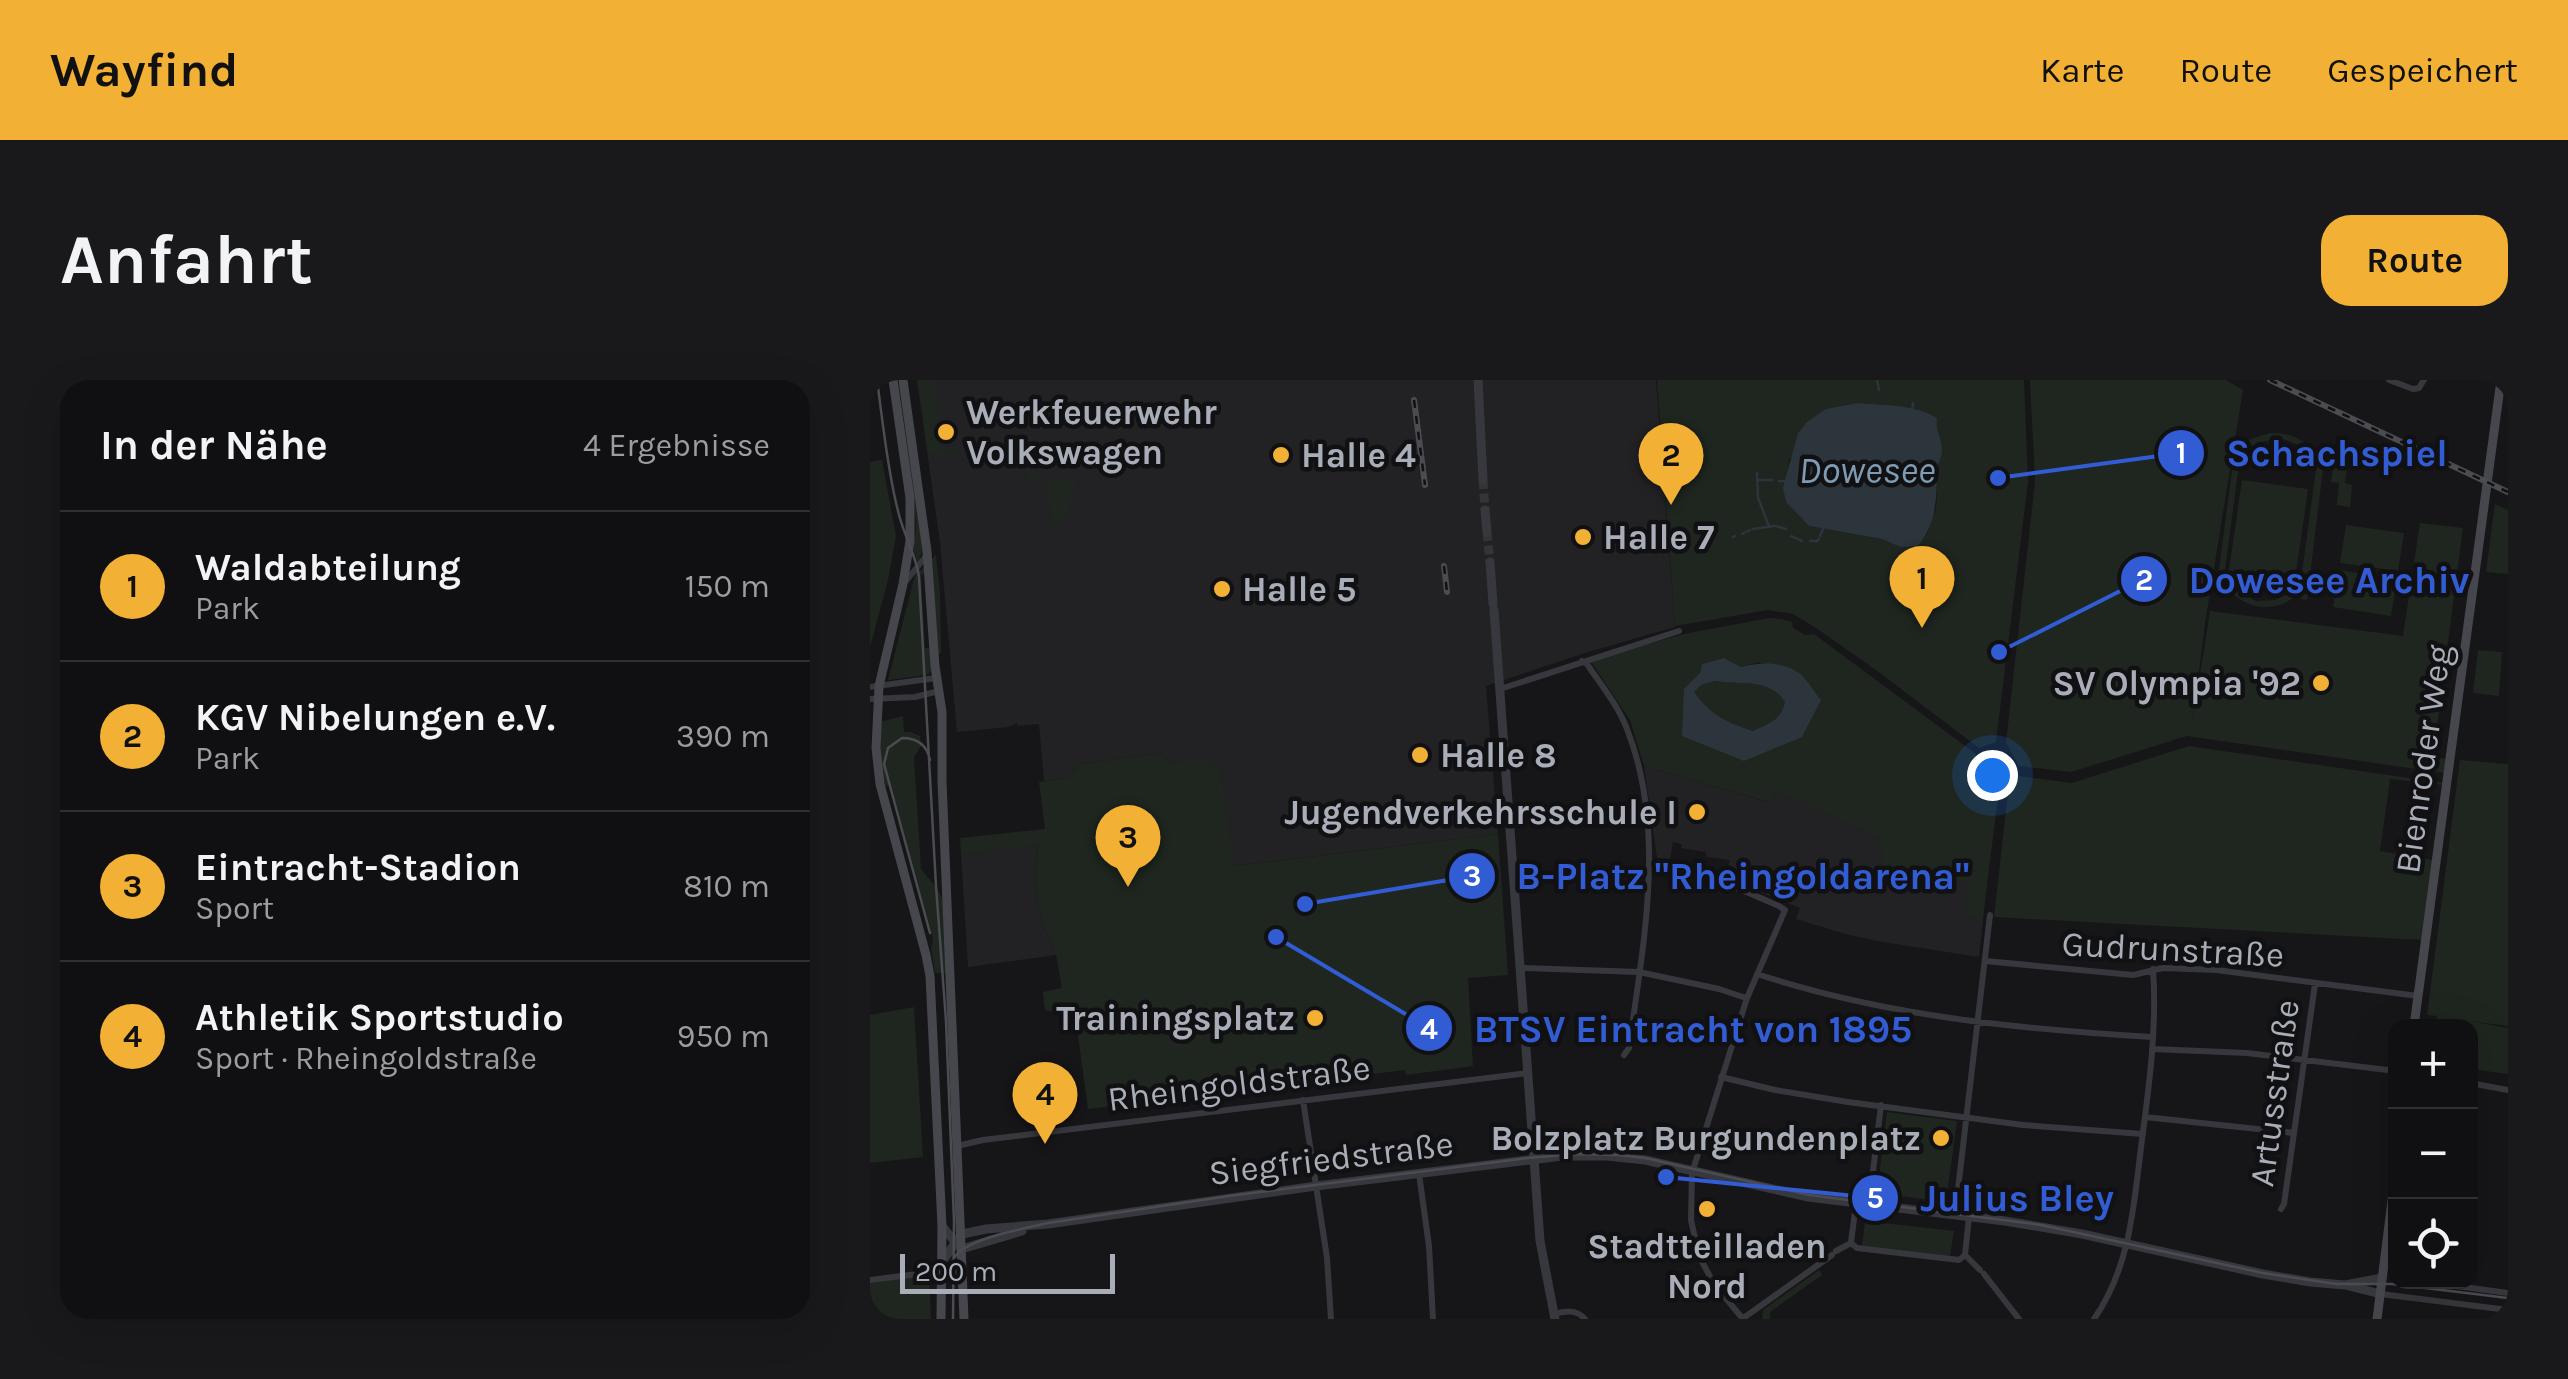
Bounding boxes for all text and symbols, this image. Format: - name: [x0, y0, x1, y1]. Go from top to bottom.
- text: Wayfind: [50, 42, 239, 98]
- text: Karte: [2040, 50, 2124, 91]
- text: Route: [2179, 50, 2272, 91]
- text: Gespeichert: [2327, 50, 2518, 91]
- button: Route: [2321, 215, 2508, 306]
- text: Anfahrt: [60, 219, 313, 301]
- place label: Werkfeuerwehr Volkswagen: [966, 392, 1217, 474]
- callout: Schachspiel: [2156, 419, 2468, 487]
- text: In der Nähe: [100, 420, 328, 470]
- marker: Werkfeuerwehr Volkswagen: [935, 421, 957, 443]
- pin: 2: [1638, 422, 1704, 505]
- text: 4 Ergebnisse: [583, 427, 770, 464]
- text: Schachspiel: [2226, 431, 2448, 476]
- place label: Halle 4: [1301, 435, 1416, 476]
- text: 1: [2176, 435, 2186, 471]
- marker: Halle 4: [1270, 444, 1292, 466]
- water label: Dowesee: [1799, 448, 1935, 493]
- place label: Halle 7: [1603, 517, 1714, 558]
- marker: Halle 7: [1572, 526, 1594, 548]
- text: Waldabteilung: [195, 545, 461, 590]
- callout: Dowesee Archiv: [2119, 545, 2490, 613]
- pin: 1: [1890, 546, 1954, 628]
- text: Dowesee Archiv: [2188, 558, 2470, 603]
- text: 2: [2135, 562, 2153, 598]
- text: 1: [127, 568, 138, 605]
- text: 150 m: [685, 568, 770, 605]
- place label: Halle 5: [1242, 569, 1356, 610]
- marker: Halle 5: [1211, 578, 1233, 600]
- text: Park: [195, 590, 260, 627]
- street label: Bienroder Weg: [2387, 642, 2460, 876]
- place label: SV Olympia '92: [2052, 663, 2301, 705]
- marker: SV Olympia '92: [2310, 672, 2332, 694]
- text: KGV Nibelungen e.V.: [195, 695, 555, 740]
- text: 2: [123, 718, 142, 755]
- text: 390 m: [676, 718, 770, 755]
- place label: Halle 8: [1440, 735, 1557, 776]
- text: Park: [195, 740, 260, 777]
- marker: Halle 8: [1409, 744, 1431, 766]
- your location: [1967, 750, 2018, 801]
- place label: Jugendverkehrsschule I: [1284, 792, 1677, 834]
- marker: Jugendverkehrsschule I: [1686, 801, 1708, 823]
- pin: 3: [1096, 804, 1160, 887]
- callout: B-Platz "Rheingoldarena": [1447, 842, 1990, 910]
- text: Eintracht-Stadion: [195, 845, 521, 890]
- text: B-Platz "Rheingoldarena": [1516, 854, 1970, 899]
- text: 3: [1463, 858, 1481, 894]
- text: 3: [123, 868, 142, 905]
- text: 810 m: [683, 868, 770, 905]
- text: Sport: [195, 890, 274, 927]
- street label: Gudrunstraße: [2061, 923, 2285, 976]
- callout: BTSV Eintracht von 1895: [1404, 994, 1933, 1062]
- text: Athletik Sportstudio: [195, 995, 564, 1040]
- street label: Artusstraße: [2241, 997, 2308, 1189]
- place label: Trainingsplatz: [1056, 998, 1295, 1040]
- marker: Trainingsplatz: [1304, 1007, 1326, 1029]
- text: BTSV Eintracht von 1895: [1474, 1007, 1912, 1052]
- text: 4: [1420, 1011, 1438, 1047]
- text: 4: [123, 1018, 142, 1055]
- text: 950 m: [677, 1018, 770, 1055]
- map controls: [2388, 1019, 2478, 1289]
- button: +: [2388, 1019, 2478, 1109]
- text: Sport · Rheingoldstraße: [195, 1040, 537, 1077]
- street label: Rheingoldstraße: [1105, 1047, 1373, 1120]
- pin: 4: [1012, 1062, 1078, 1144]
- button: −: [2388, 1109, 2478, 1199]
- place label: Bolzplatz Burgundenplatz: [1490, 1118, 1921, 1160]
- street label: Siegfriedstraße: [1206, 1123, 1456, 1194]
- marker: Bolzplatz Burgundenplatz: [1930, 1127, 1952, 1149]
- callout: Julius Bley: [1850, 1164, 2134, 1232]
- text: Julius Bley: [1920, 1176, 2114, 1221]
- text: 5: [1866, 1180, 1884, 1216]
- marker: Stadtteilladen Nord: [1696, 1198, 1718, 1220]
- button: locate: [2388, 1199, 2478, 1289]
- place label: Stadtteilladen Nord: [1587, 1226, 1827, 1307]
- scale bar: [900, 1249, 1115, 1294]
- text: 200 m: [915, 1255, 997, 1288]

